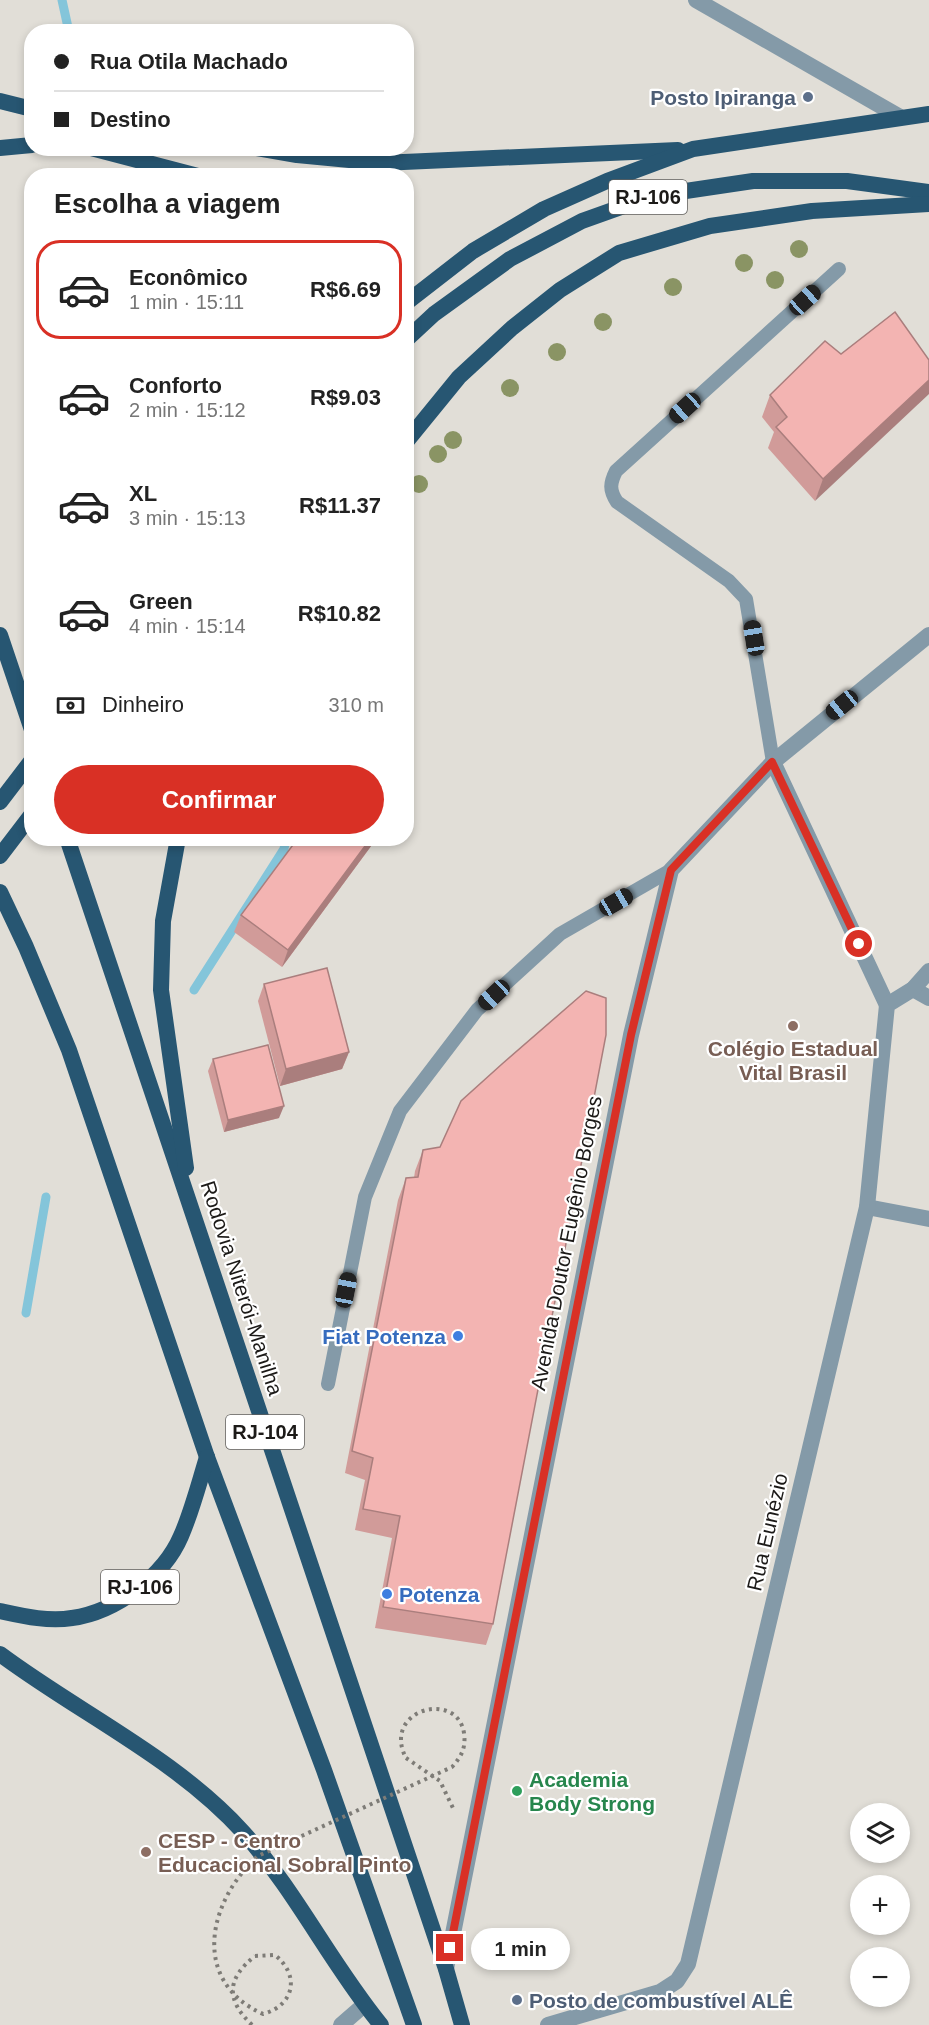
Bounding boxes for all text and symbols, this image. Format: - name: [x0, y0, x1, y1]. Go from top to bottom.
- text: Rua Otila Machado: [90, 49, 288, 74]
- place label: Posto Ipiranga: [650, 86, 796, 109]
- marker: Posto Ipiranga: [801, 90, 815, 104]
- text: Destino: [90, 107, 171, 132]
- road number: RJ-106: [609, 180, 687, 214]
- text: Escolha a viagem: [54, 189, 281, 219]
- icon: car: [57, 263, 111, 317]
- text: Econômico: [129, 265, 248, 290]
- text: R$6.69: [310, 277, 381, 302]
- car: [786, 281, 824, 319]
- text: 1 min · 15:11: [129, 291, 244, 313]
- icon: car: [57, 371, 111, 425]
- text: Conforto: [129, 373, 222, 398]
- text: R$9.03: [310, 385, 381, 410]
- car: [666, 389, 704, 427]
- text: 2 min · 15:12: [129, 399, 246, 421]
- icon: car: [57, 479, 111, 533]
- text: XL: [129, 481, 157, 506]
- text: R$11.37: [299, 493, 381, 518]
- text: 3 min · 15:13: [129, 507, 246, 529]
- icon: car: [57, 587, 111, 641]
- text: Green: [129, 589, 193, 614]
- text: R$10.82: [298, 601, 381, 626]
- text: 4 min · 15:14: [129, 615, 246, 637]
- car: [742, 619, 766, 657]
- car: [822, 687, 862, 723]
- icon: cash: [54, 689, 87, 722]
- text: Dinheiro: [102, 692, 184, 717]
- text: 310 m: [328, 694, 384, 716]
- button: Confirmar: [54, 765, 384, 834]
- car: [596, 885, 636, 919]
- route start: [845, 930, 872, 957]
- car: [475, 976, 513, 1014]
- marker: Colégio Estadual Vital Brasil: [786, 1019, 800, 1033]
- place label: Colégio Estadual Vital Brasil: [708, 1037, 878, 1084]
- street label: Avenida Doutor Eugênio Borges: [526, 1094, 606, 1392]
- street label: Rodovia Niterói-Manilha: [196, 1178, 288, 1398]
- car: [334, 1271, 358, 1309]
- place label: Fiat Potenza: [322, 1325, 446, 1348]
- marker: Fiat Potenza: [451, 1329, 465, 1343]
- road number: RJ-104: [226, 1415, 304, 1449]
- street label: Rua Eunézio: [742, 1471, 792, 1593]
- road number: RJ-106: [101, 1570, 179, 1604]
- place label: Potenza: [399, 1583, 480, 1606]
- marker: Potenza: [380, 1587, 394, 1601]
- place label: Academia Body Strong: [529, 1768, 655, 1815]
- marker: Academia Body Strong: [510, 1784, 524, 1798]
- map controls: [850, 1803, 910, 2007]
- button: layers: [850, 1803, 910, 1863]
- place label: CESP - Centro Educacional Sobral Pinto: [158, 1829, 411, 1876]
- marker: CESP - Centro Educacional Sobral Pinto: [139, 1845, 153, 1859]
- button: +: [850, 1875, 910, 1935]
- callout: 1 min: [471, 1927, 570, 1969]
- route end: [436, 1934, 463, 1961]
- text: 1 min: [494, 1938, 547, 1960]
- button: −: [850, 1947, 910, 2007]
- place label: Posto de combustível ALÊ: [529, 1989, 793, 2012]
- marker: Posto de combustível ALÊ: [510, 1993, 524, 2007]

